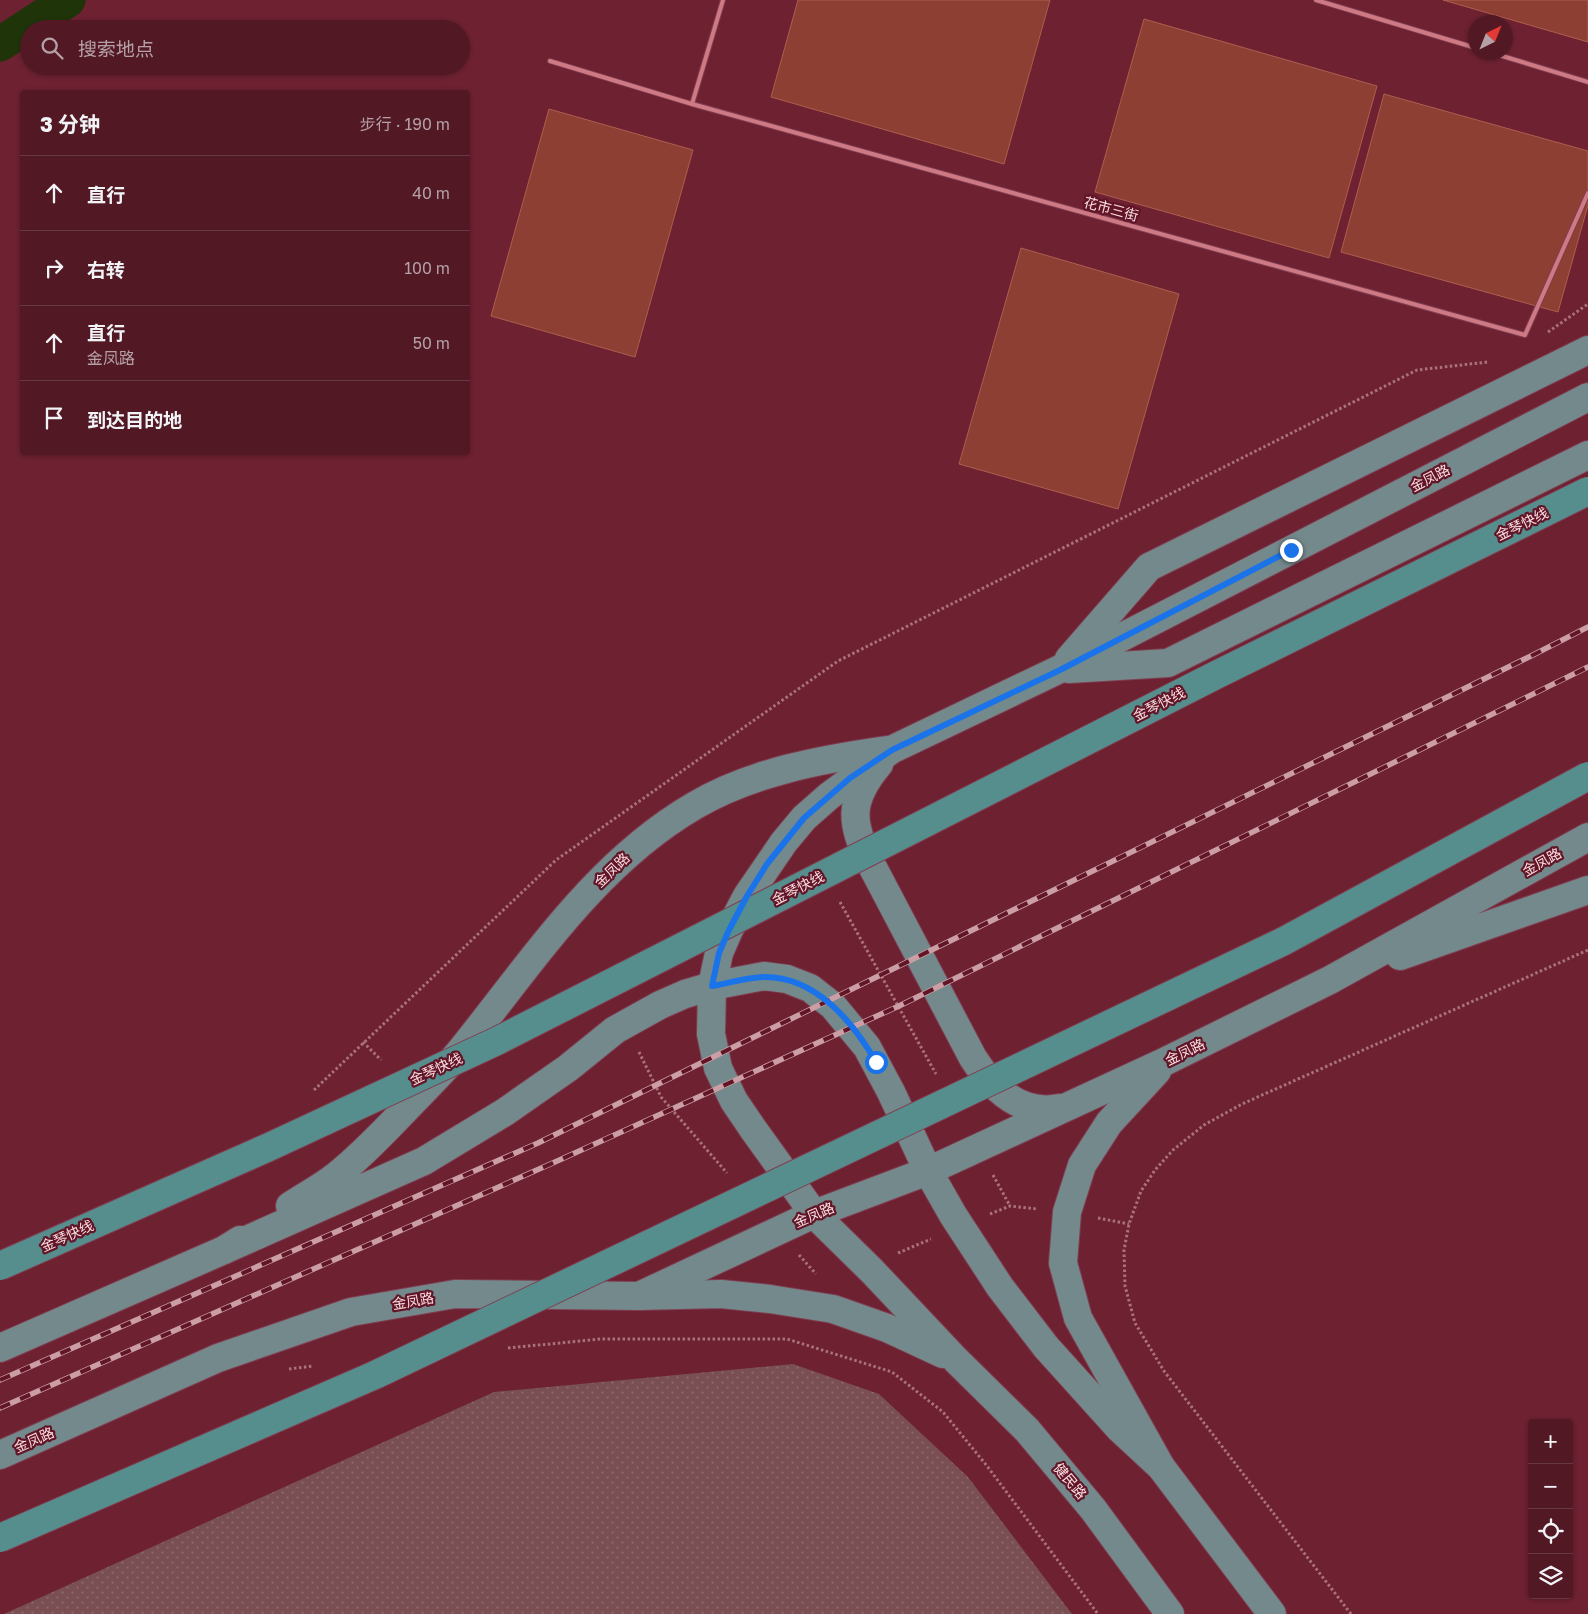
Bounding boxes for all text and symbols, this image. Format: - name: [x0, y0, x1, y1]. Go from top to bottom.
- north arrow: [1468, 15, 1513, 60]
- search box: [20, 20, 470, 75]
- icon: search: [38, 34, 66, 62]
- text: 搜索地点: [78, 37, 154, 60]
- text: 3 分钟: [40, 111, 100, 137]
- text: 步行 · 190 m: [360, 114, 450, 134]
- icon: ahead: [40, 179, 68, 207]
- text: 直行: [87, 183, 125, 206]
- text: 40 m: [412, 183, 450, 203]
- street label: 花市三街: [1082, 193, 1140, 224]
- icon: right: [40, 254, 68, 282]
- text: 右转: [87, 258, 125, 281]
- text: 100 m: [404, 258, 450, 278]
- text: 直行: [87, 321, 125, 344]
- icon: ahead: [40, 329, 68, 357]
- text: 50 m: [413, 333, 450, 353]
- text: 金凤路: [87, 348, 135, 368]
- icon: arrive: [40, 404, 68, 432]
- text: 到达目的地: [87, 408, 182, 431]
- street label: 金凤路: [1407, 460, 1452, 495]
- street label: 金琴快线: [1493, 504, 1551, 543]
- route end: [1280, 539, 1303, 562]
- street label: 金琴快线: [1130, 683, 1188, 724]
- street label: 金凤路: [1519, 844, 1564, 879]
- street label: 金凤路: [591, 849, 633, 890]
- street label: 金琴快线: [769, 867, 827, 908]
- street label: 金凤路: [1162, 1035, 1207, 1068]
- street label: 金琴快线: [407, 1049, 465, 1088]
- route start: [865, 1051, 888, 1074]
- street label: 金凤路: [791, 1199, 836, 1231]
- street label: 金琴快线: [38, 1216, 96, 1255]
- street label: 金凤路: [391, 1288, 435, 1313]
- map controls: [1528, 1419, 1573, 1599]
- button: +: [1528, 1419, 1573, 1464]
- street label: 金凤路: [11, 1423, 56, 1456]
- street label: 健民路: [1050, 1459, 1090, 1502]
- button: −: [1528, 1464, 1573, 1509]
- button: locate: [1528, 1509, 1573, 1554]
- button: layers: [1528, 1554, 1573, 1599]

